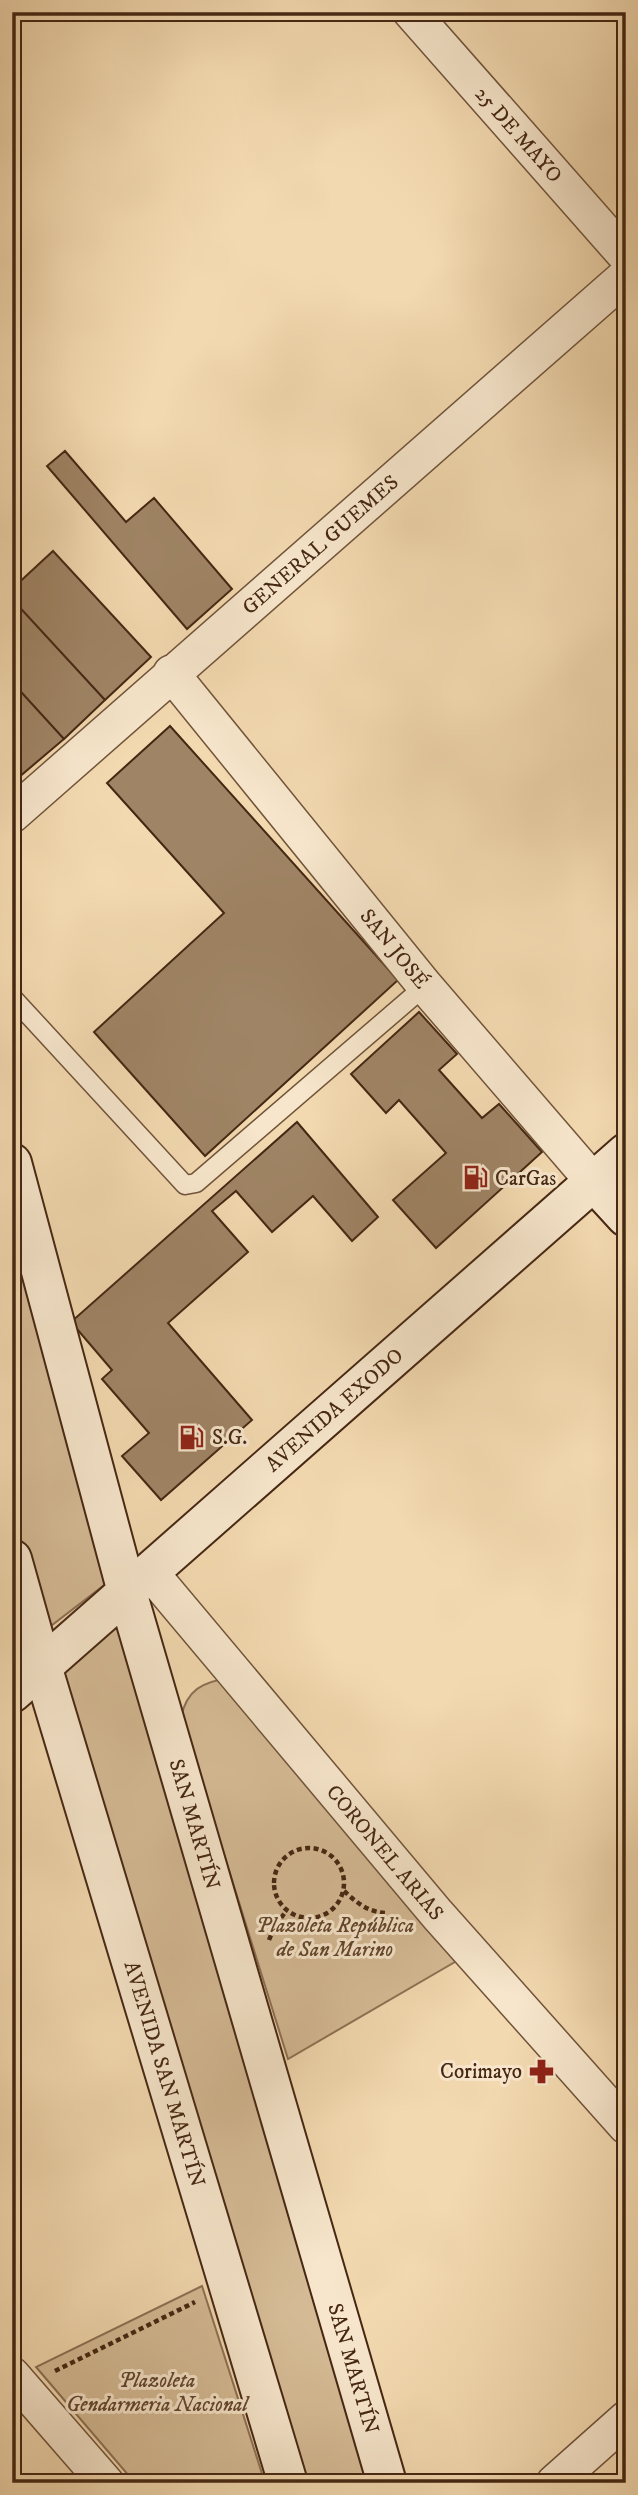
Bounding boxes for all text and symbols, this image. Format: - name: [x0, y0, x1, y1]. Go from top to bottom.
- street label: 25 DE MAYO: [469, 81, 567, 189]
- street label: GENERAL GUEMES: [237, 470, 404, 621]
- street label: SAN JOSÉ: [354, 904, 435, 995]
- fuel station icon: CarGas: [461, 1164, 489, 1192]
- place label: CarGas: [495, 1166, 556, 1192]
- street label: AVENIDA EXODO: [260, 1343, 409, 1478]
- fuel station icon: S.G.: [178, 1423, 206, 1451]
- place label: S.G.: [212, 1425, 247, 1451]
- street label: SAN MARTÍN: [162, 1756, 225, 1893]
- street label: CORONEL ARIAS: [320, 1780, 449, 1926]
- park label: Plazoleta República de San Marino: [256, 1913, 414, 1963]
- street label: AVENIDA SAN MARTÍN: [118, 1958, 210, 2190]
- pharmacy icon: Corimayo: [528, 2057, 556, 2085]
- place label: Corimayo: [440, 2059, 522, 2085]
- street label: SAN MARTÍN: [321, 2301, 384, 2437]
- park label: Plazoleta Gendarmeria Nacional: [66, 2368, 250, 2418]

